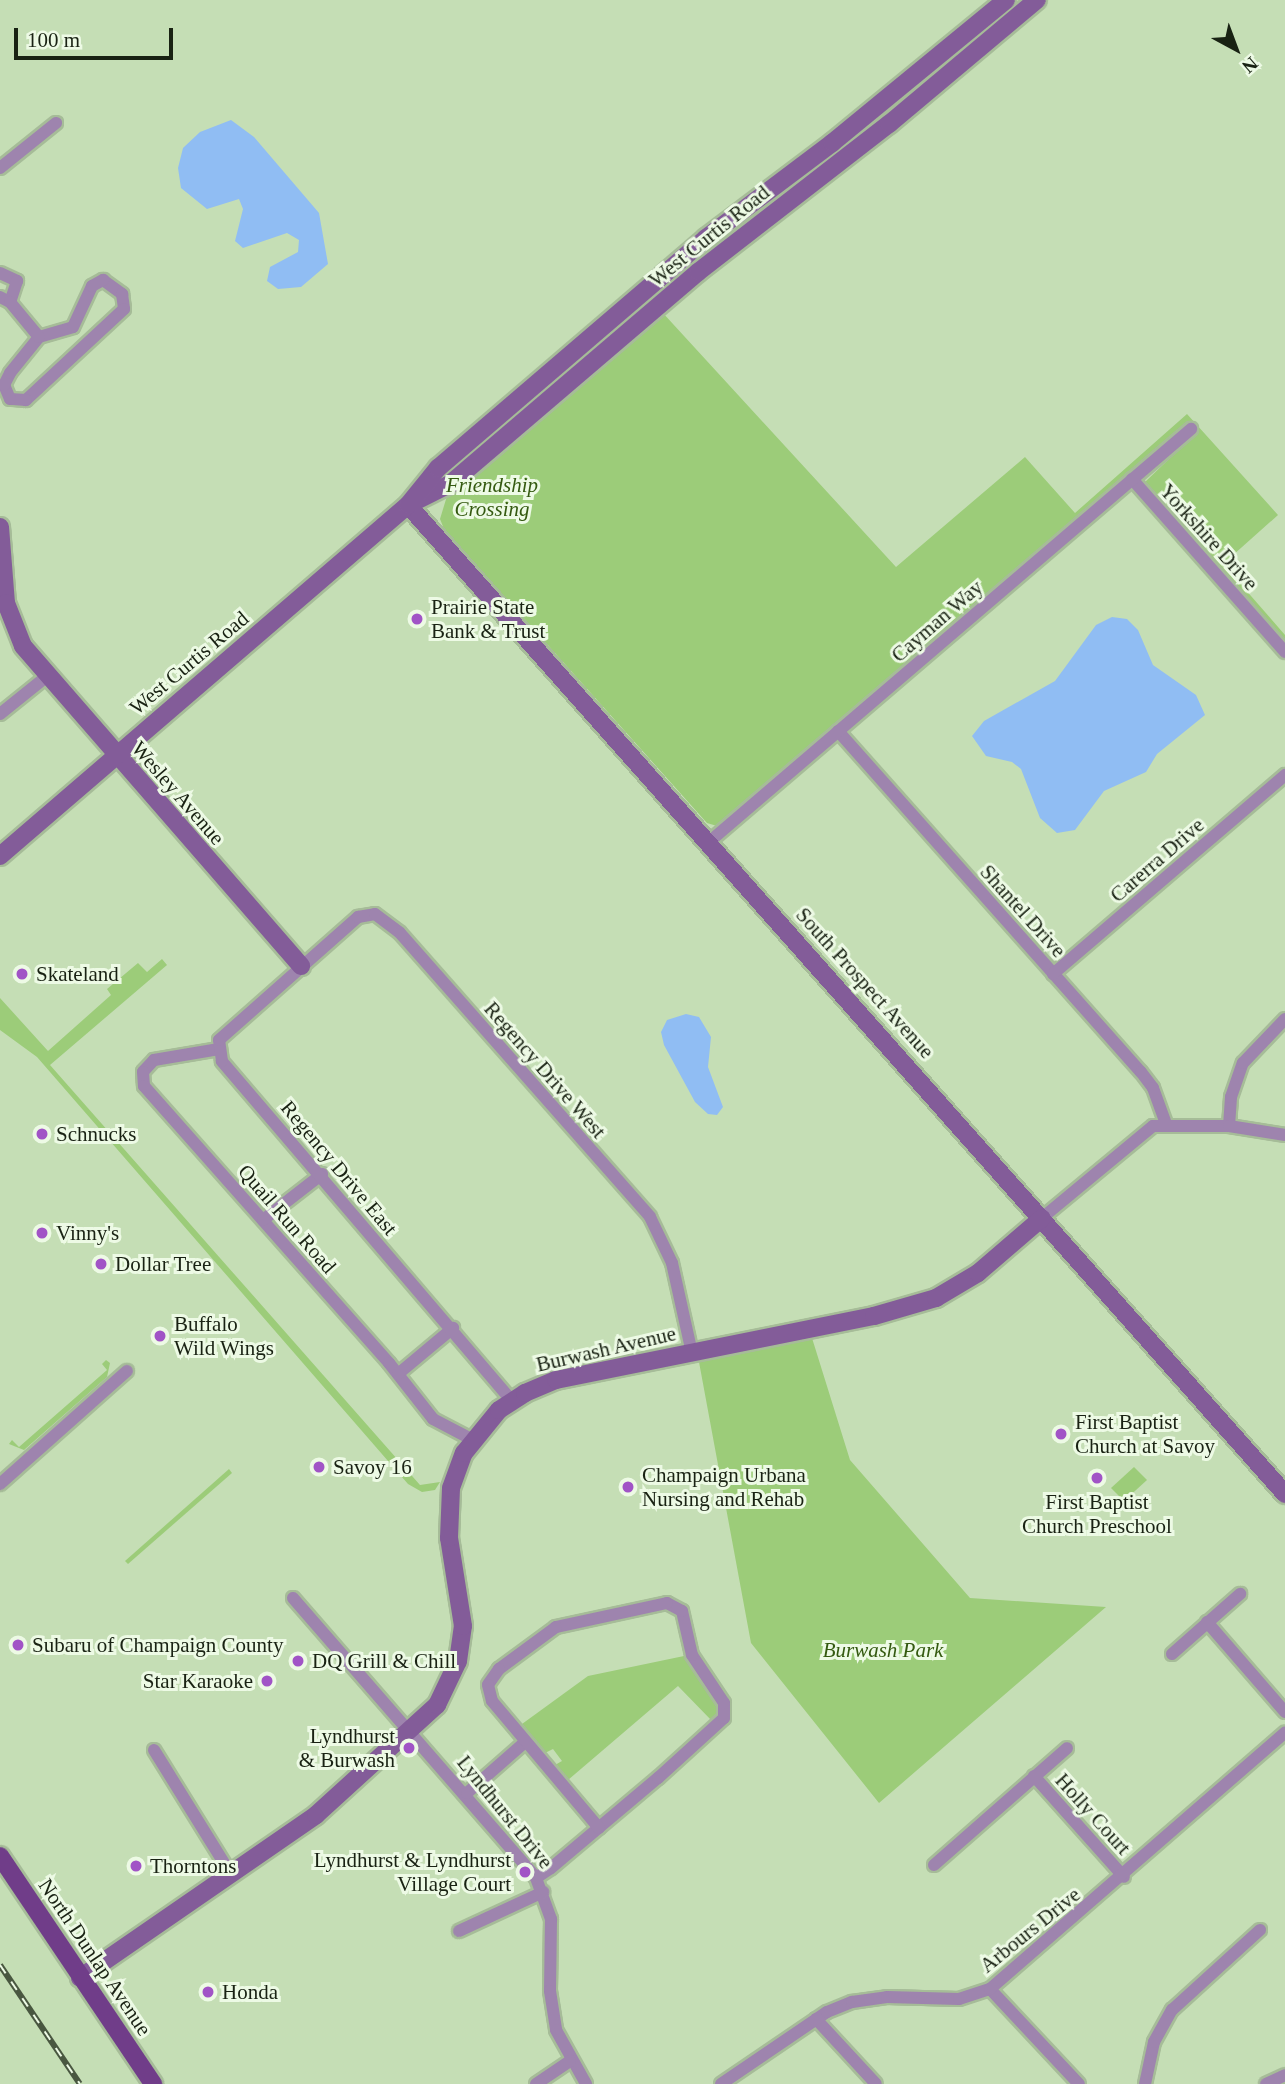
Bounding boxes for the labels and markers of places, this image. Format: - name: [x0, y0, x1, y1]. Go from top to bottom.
- place label: Prairie State Bank & Trust: [431, 594, 546, 644]
- marker: Prairie State Bank & Trust: [409, 611, 425, 627]
- place label: Skateland: [36, 961, 119, 987]
- marker: Skateland: [14, 966, 30, 982]
- place label: Schnucks: [56, 1121, 136, 1147]
- marker: Schnucks: [34, 1126, 50, 1142]
- place label: Vinny's: [56, 1220, 119, 1246]
- marker: Vinny's: [34, 1225, 50, 1241]
- place label: Dollar Tree: [115, 1251, 212, 1277]
- marker: Dollar Tree: [93, 1256, 109, 1272]
- place label: Buffalo Wild Wings: [174, 1311, 274, 1361]
- marker: Buffalo Wild Wings: [152, 1328, 168, 1344]
- place label: First Baptist Church at Savoy: [1075, 1409, 1215, 1459]
- marker: First Baptist Church at Savoy: [1053, 1426, 1069, 1442]
- place label: Savoy 16: [333, 1454, 412, 1480]
- marker: Savoy 16: [311, 1459, 327, 1475]
- place label: Champaign Urbana Nursing and Rehab: [642, 1462, 806, 1512]
- marker: First Baptist Church Preschool: [1089, 1470, 1105, 1486]
- marker: Champaign Urbana Nursing and Rehab: [620, 1479, 636, 1495]
- place label: First Baptist Church Preschool: [1022, 1489, 1172, 1539]
- place label: Subaru of Champaign County: [32, 1632, 283, 1658]
- marker: Subaru of Champaign County: [10, 1637, 26, 1653]
- place label: DQ Grill & Chill: [312, 1648, 456, 1674]
- marker: DQ Grill & Chill: [290, 1653, 306, 1669]
- place label: Star Karaoke: [143, 1668, 253, 1694]
- marker: Star Karaoke: [259, 1673, 275, 1689]
- place label: Lyndhurst & Burwash: [299, 1723, 395, 1773]
- marker: Lyndhurst & Burwash: [401, 1740, 417, 1756]
- place label: Lyndhurst & Lyndhurst Village Court: [314, 1847, 511, 1897]
- place label: Thorntons: [150, 1853, 236, 1879]
- marker: Thorntons: [128, 1858, 144, 1874]
- marker: Lyndhurst & Lyndhurst Village Court: [517, 1864, 533, 1880]
- place label: Honda: [222, 1979, 278, 2005]
- marker: Honda: [200, 1984, 216, 2000]

